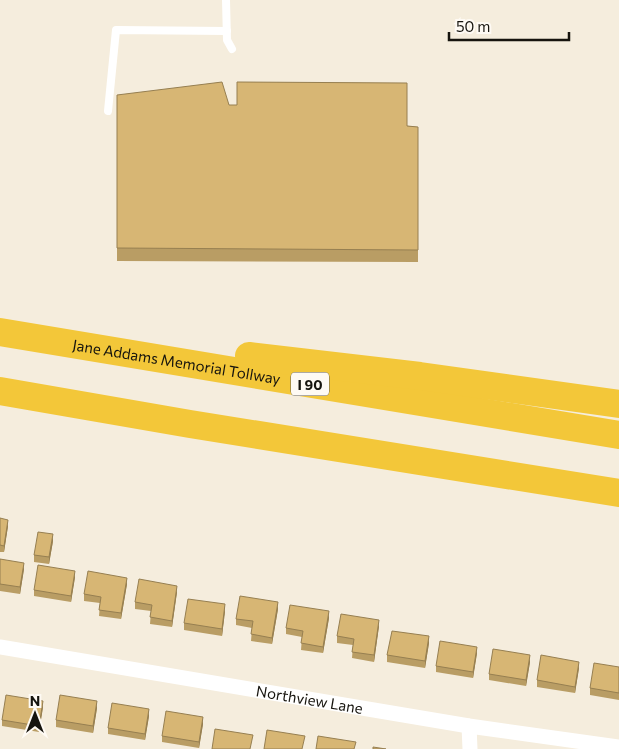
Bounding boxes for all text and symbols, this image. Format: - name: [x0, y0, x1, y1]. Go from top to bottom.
- scale bar: [449, 10, 569, 42]
- text: 50 m: [456, 17, 490, 35]
- street label: Jane Addams Memorial Tollway: [71, 335, 282, 388]
- road number: I 90: [291, 372, 329, 396]
- street label: Northview Lane: [255, 681, 364, 717]
- north arrow: [10, 689, 60, 739]
- text: N: [30, 692, 40, 709]

